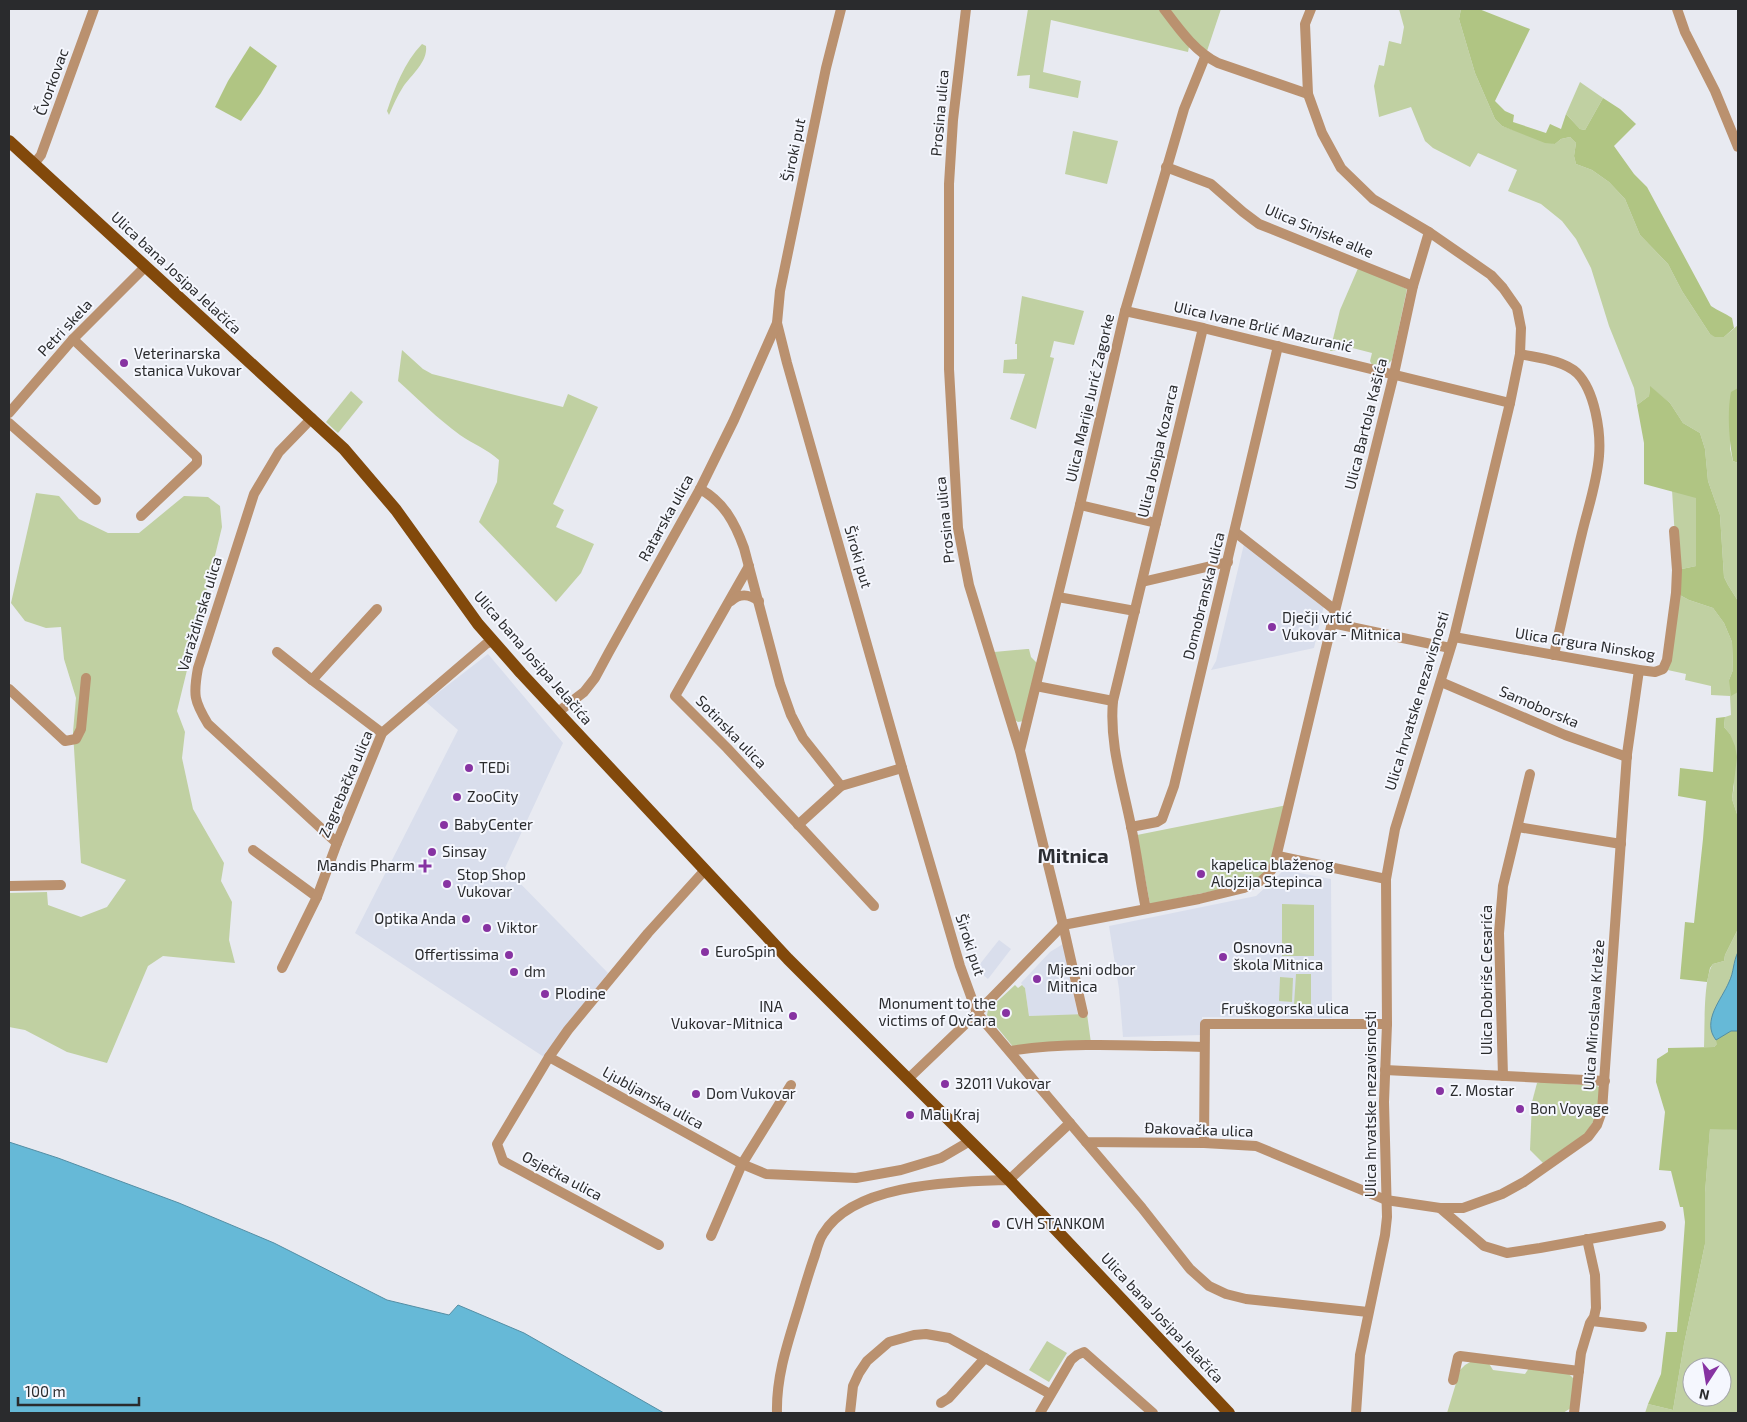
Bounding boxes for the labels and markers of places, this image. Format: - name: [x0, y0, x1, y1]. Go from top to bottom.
- place label: Veterinarska stanica Vukovar: [134, 344, 242, 379]
- marker: Veterinarska stanica Vukovar: [118, 357, 130, 369]
- place label: Dječji vrtić Vukovar - Mitnica: [1282, 608, 1401, 643]
- marker: Dječji vrtić Vukovar - Mitnica: [1266, 621, 1278, 633]
- place label: TEDi: [479, 758, 510, 776]
- marker: TEDi: [463, 762, 475, 774]
- place label: ZooCity: [467, 787, 519, 805]
- marker: ZooCity: [451, 791, 463, 803]
- place label: BabyCenter: [454, 815, 533, 833]
- marker: BabyCenter: [438, 819, 450, 831]
- place label: Sinsay: [442, 842, 487, 860]
- marker: Sinsay: [426, 846, 438, 858]
- place label: kapelica blaženog Alojzija Stepinca: [1211, 855, 1334, 891]
- place label: Mandis Pharm: [317, 856, 415, 874]
- marker: Mandis Pharm: [419, 860, 431, 872]
- place label: Stop Shop Vukovar: [457, 865, 526, 900]
- marker: kapelica blaženog Alojzija Stepinca: [1195, 868, 1207, 880]
- marker: Stop Shop Vukovar: [441, 878, 453, 890]
- place label: Optika Anda: [374, 909, 456, 927]
- marker: Optika Anda: [460, 913, 472, 925]
- place label: Viktor: [497, 918, 538, 936]
- marker: Viktor: [481, 922, 493, 934]
- place label: Osnovna škola Mitnica: [1233, 938, 1323, 973]
- place label: EuroSpin: [715, 942, 776, 960]
- place label: Offertissima: [415, 945, 499, 963]
- marker: EuroSpin: [699, 946, 711, 958]
- marker: Offertissima: [503, 949, 515, 961]
- marker: Osnovna škola Mitnica: [1217, 951, 1229, 963]
- place label: Mjesni odbor Mitnica: [1047, 960, 1136, 995]
- place label: dm: [524, 962, 546, 980]
- marker: dm: [508, 966, 520, 978]
- marker: Mjesni odbor Mitnica: [1031, 973, 1043, 985]
- place label: Plodine: [555, 984, 606, 1002]
- marker: Plodine: [539, 988, 551, 1000]
- place label: Monument to the victims of Ovčara: [878, 994, 996, 1029]
- place label: INA Vukovar-Mitnica: [671, 997, 784, 1032]
- marker: Monument to the victims of Ovčara: [1000, 1007, 1012, 1019]
- marker: INA Vukovar-Mitnica: [787, 1010, 799, 1022]
- place label: 32011 Vukovar: [955, 1074, 1051, 1092]
- marker: 32011 Vukovar: [939, 1078, 951, 1090]
- place label: Z. Mostar: [1450, 1081, 1515, 1099]
- place label: Dom Vukovar: [706, 1084, 796, 1102]
- marker: Z. Mostar: [1434, 1085, 1446, 1097]
- marker: Dom Vukovar: [690, 1088, 702, 1100]
- place label: Bon Voyage: [1530, 1099, 1609, 1117]
- marker: Bon Voyage: [1514, 1103, 1526, 1115]
- place label: Mali Kraj: [920, 1105, 980, 1124]
- marker: Mali Kraj: [904, 1109, 916, 1121]
- place label: CVH STANKOM: [1006, 1214, 1105, 1232]
- marker: CVH STANKOM: [990, 1218, 1002, 1230]

